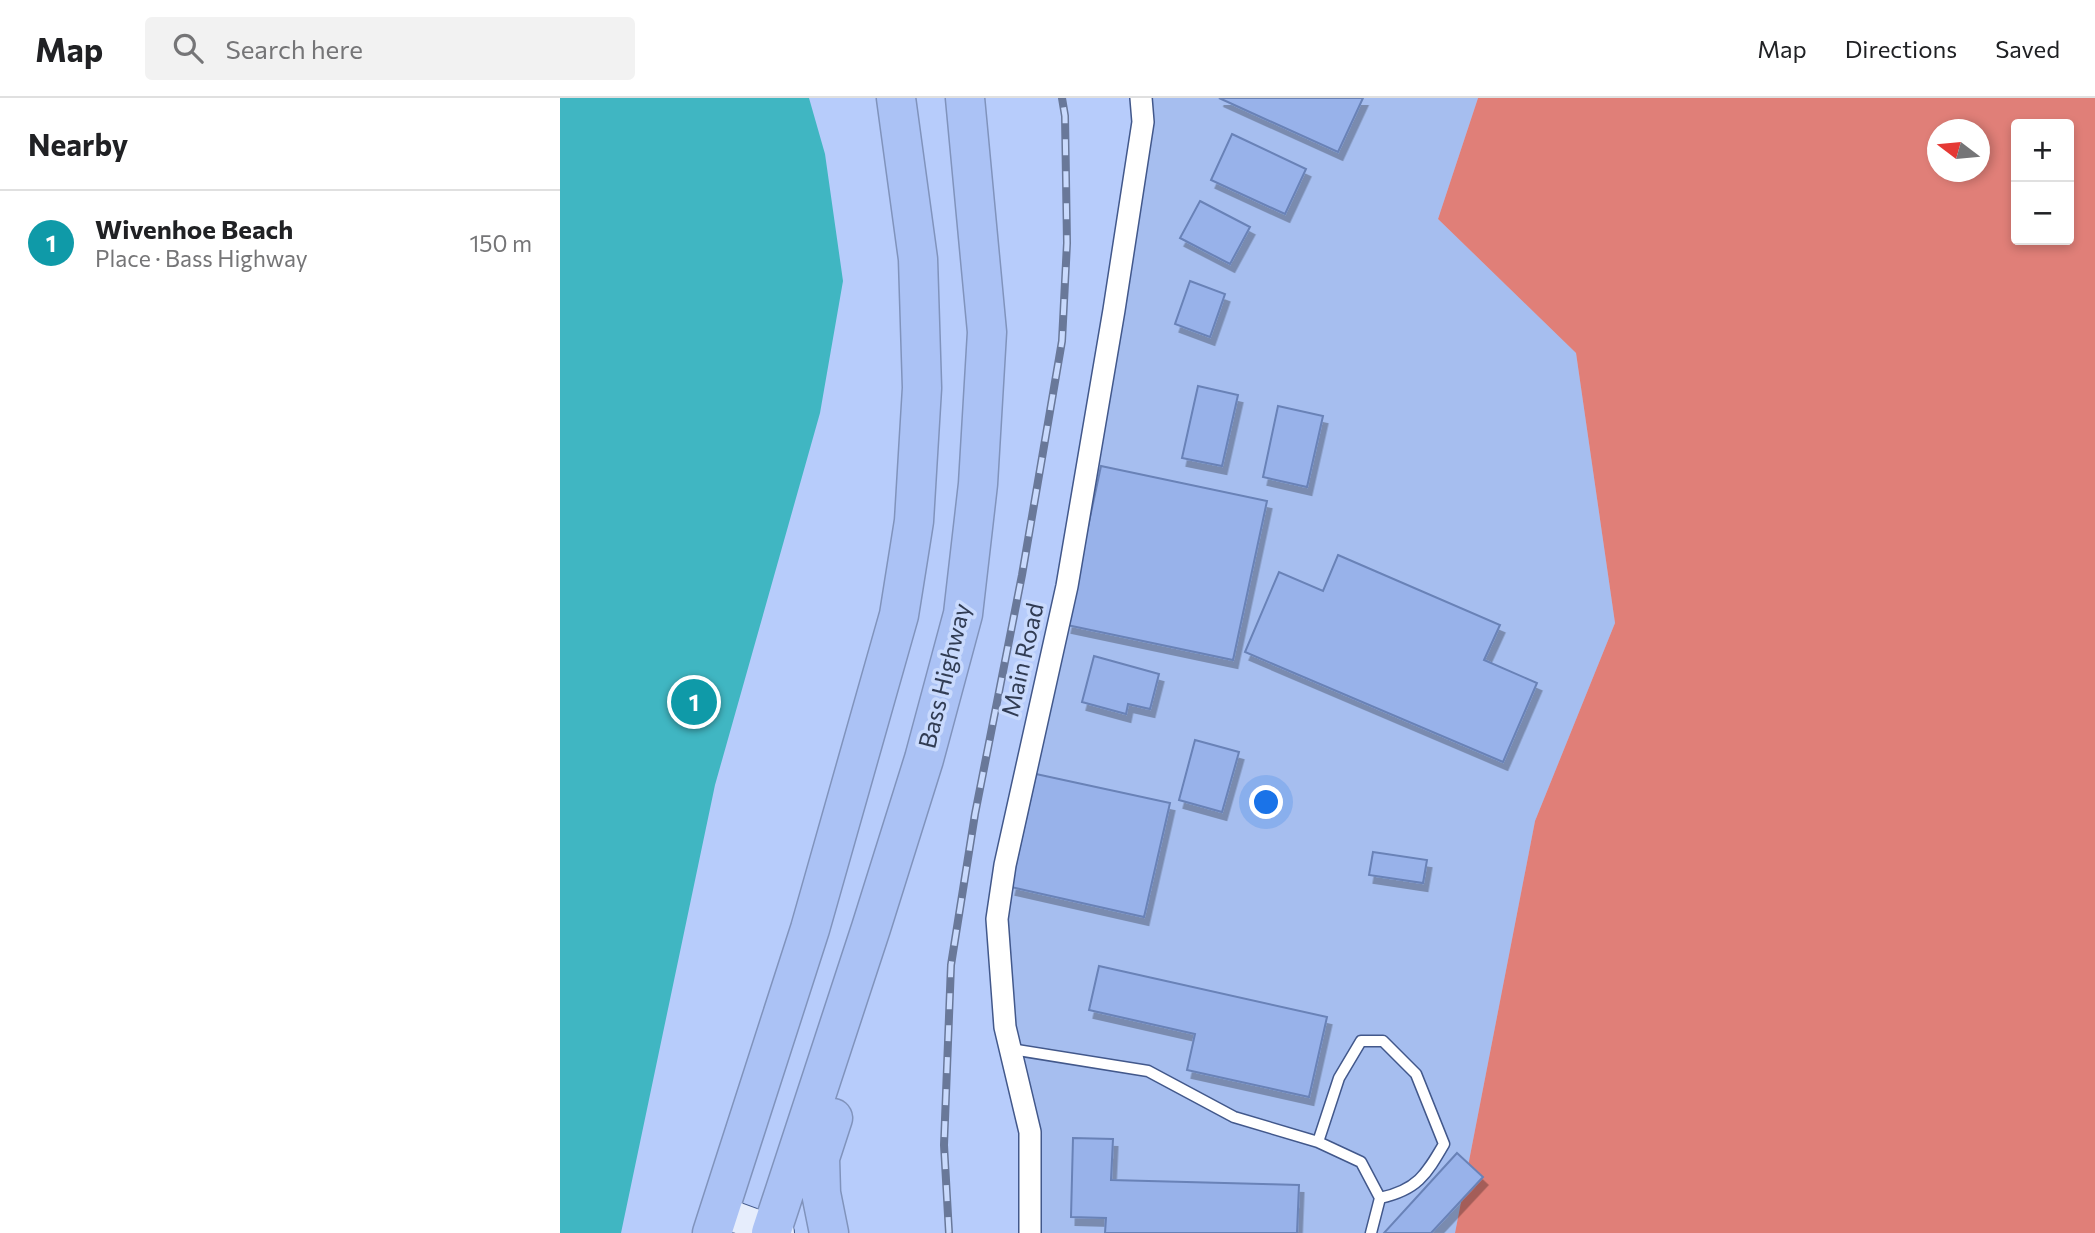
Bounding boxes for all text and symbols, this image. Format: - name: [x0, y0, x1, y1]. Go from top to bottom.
- search box: [145, 17, 635, 80]
- text: Map: [35, 28, 103, 69]
- icon: search: [169, 29, 207, 67]
- text: Search here: [225, 33, 363, 64]
- text: Map: [1757, 34, 1807, 63]
- text: Directions: [1845, 34, 1957, 63]
- text: Saved: [1995, 34, 2060, 63]
- north arrow: [1927, 119, 1990, 182]
- map controls: [2011, 119, 2074, 245]
- button: +: [2011, 119, 2074, 182]
- text: Nearby: [28, 125, 128, 162]
- button: −: [2011, 182, 2074, 245]
- text: Wivenhoe Beach: [95, 213, 293, 244]
- text: 1: [46, 229, 56, 257]
- text: 150 m: [469, 229, 532, 257]
- text: Place · Bass Highway: [95, 244, 308, 272]
- street label: Bass Highway: [911, 600, 976, 751]
- street label: Main Road: [994, 600, 1049, 719]
- pin: 1: [671, 676, 717, 728]
- your location: [1249, 785, 1283, 819]

